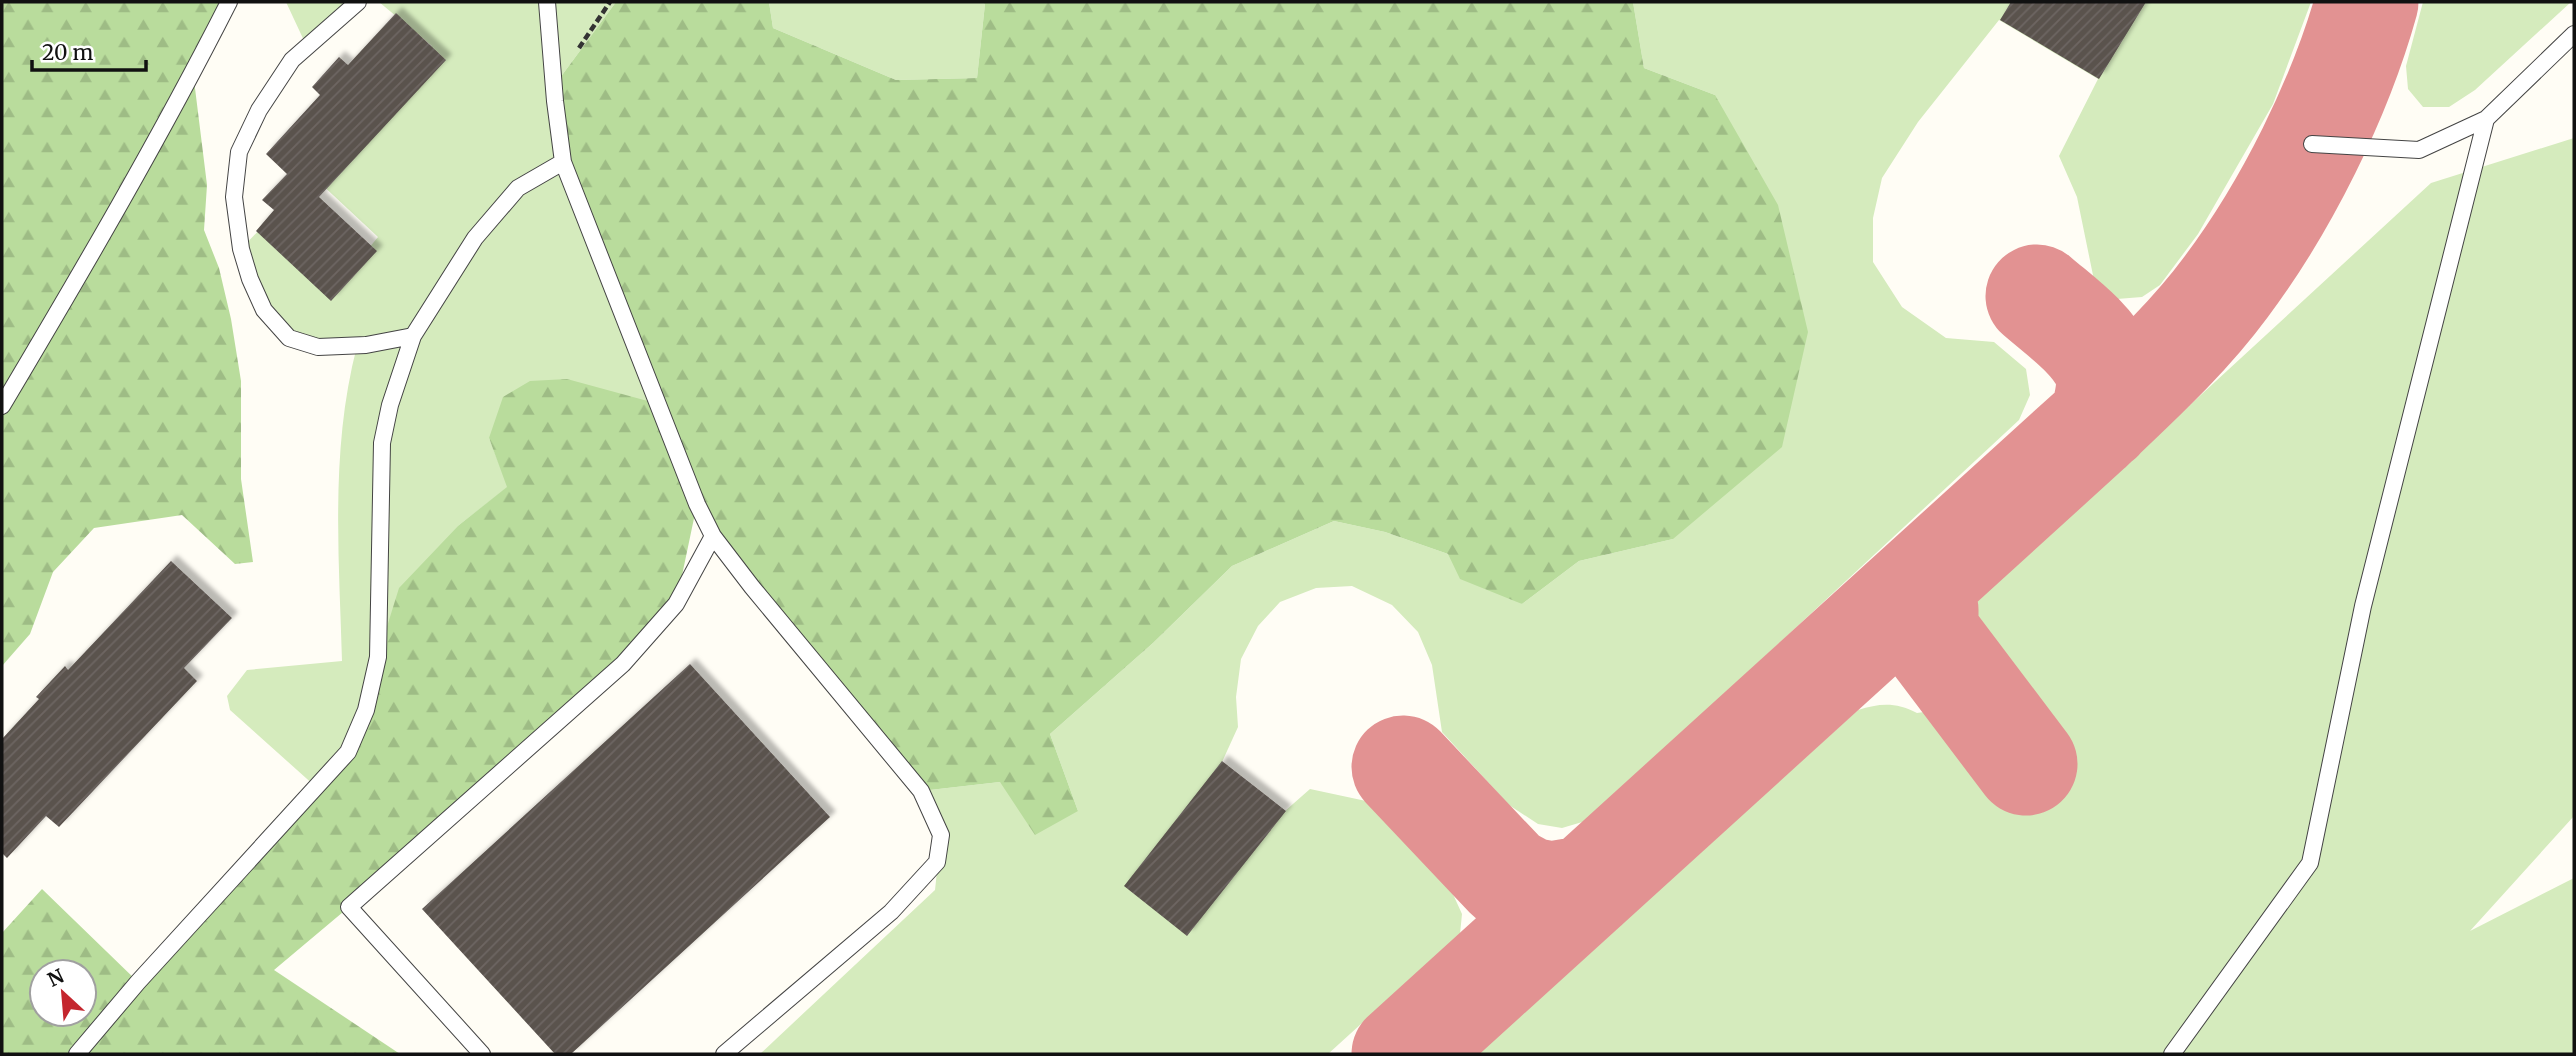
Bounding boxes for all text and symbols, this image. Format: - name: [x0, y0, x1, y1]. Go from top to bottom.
- scale bar: [32, 28, 145, 72]
- text: 20 m: [42, 39, 94, 66]
- north arrow: [28, 958, 98, 1028]
- text: N: [44, 964, 68, 992]

